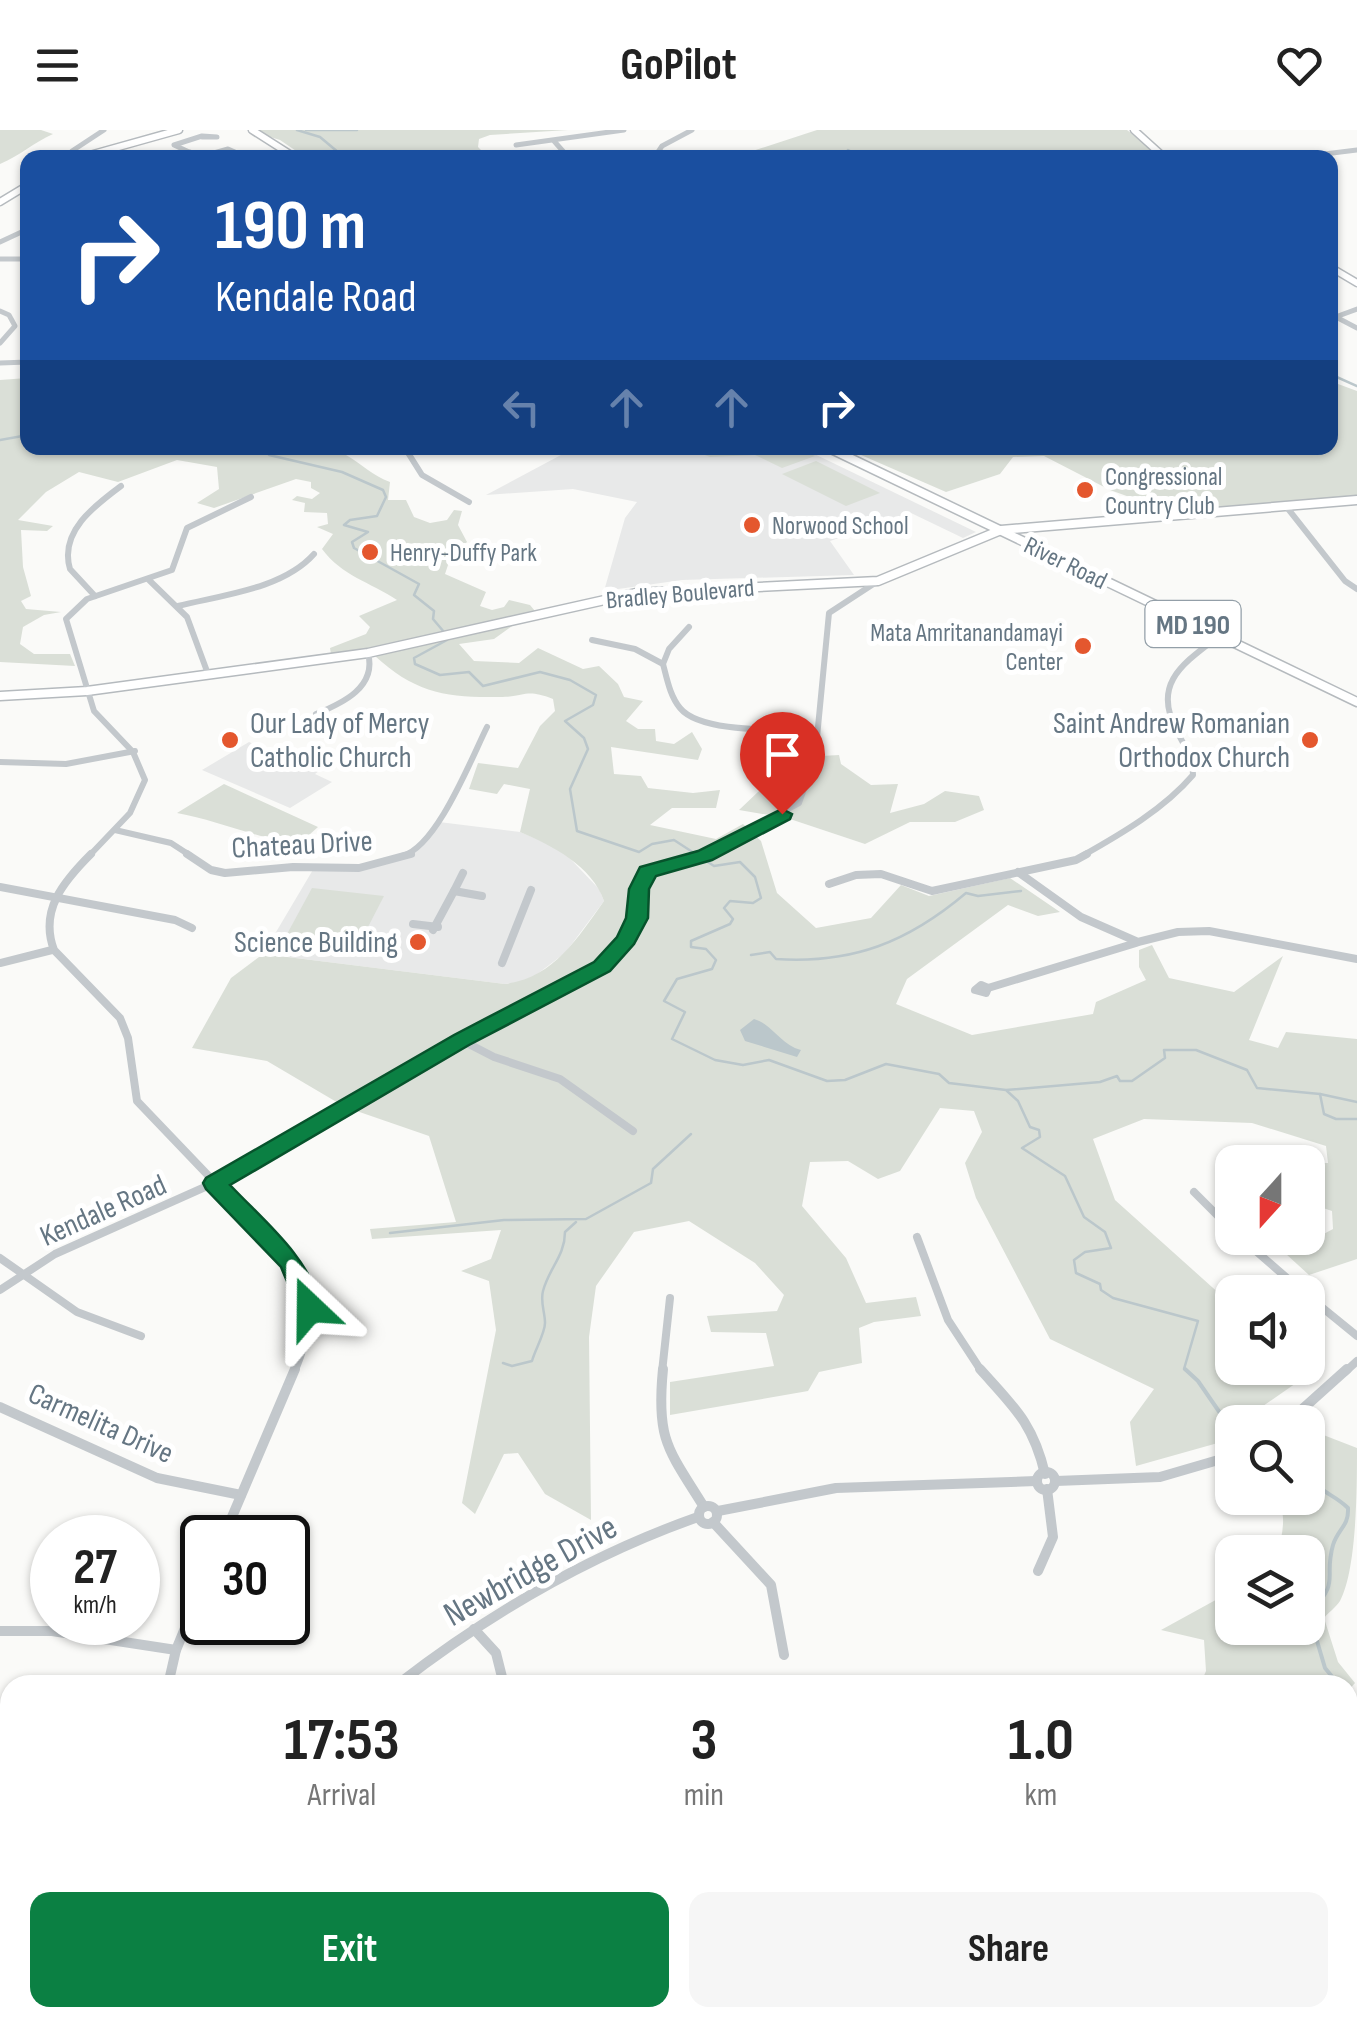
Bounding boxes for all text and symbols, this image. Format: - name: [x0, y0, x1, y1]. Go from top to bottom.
- icon: menu: [30, 38, 85, 93]
- text: GoPilot: [620, 38, 737, 93]
- icon: heart: [1272, 38, 1327, 93]
- text: 190 m: [215, 185, 366, 269]
- icon: right: [50, 190, 180, 320]
- text: Kendale Road: [215, 270, 417, 325]
- icon: left: [494, 380, 549, 435]
- icon: ahead: [599, 380, 654, 435]
- icon: ahead: [704, 380, 759, 435]
- icon: right: [809, 380, 864, 435]
- place label: Congressional Country Club: [1105, 462, 1222, 522]
- marker: Congressional Country Club: [1074, 479, 1096, 501]
- place label: Norwood School: [772, 511, 909, 542]
- marker: Norwood School: [741, 514, 763, 536]
- street label: River Road: [1019, 530, 1112, 597]
- place label: Henry-Duffy Park: [390, 538, 537, 569]
- marker: Henry-Duffy Park: [359, 541, 381, 563]
- street label: Bradley Boulevard: [605, 573, 756, 616]
- road number: MD 190: [1146, 601, 1240, 647]
- place label: Mata Amritanandamayi Center: [870, 618, 1063, 678]
- marker: Mata Amritanandamayi Center: [1072, 635, 1094, 657]
- place label: Our Lady of Mercy Catholic Church: [250, 706, 430, 776]
- place label: Saint Andrew Romanian Orthodox Church: [1053, 706, 1290, 776]
- pin: [740, 712, 825, 815]
- icon: arrive: [755, 727, 810, 782]
- marker: Our Lady of Mercy Catholic Church: [219, 729, 241, 751]
- marker: Saint Andrew Romanian Orthodox Church: [1299, 729, 1321, 751]
- street label: Chateau Drive: [231, 823, 373, 867]
- place label: Science Building: [234, 925, 398, 961]
- marker: Science Building: [407, 931, 429, 953]
- north arrow: [1215, 1145, 1325, 1255]
- map controls: [1215, 1145, 1325, 1645]
- street label: Kendale Road: [35, 1167, 172, 1255]
- position arrow: [258, 1256, 362, 1360]
- button: sound: [1215, 1275, 1325, 1385]
- street label: Carmelita Drive: [22, 1376, 179, 1472]
- button: search: [1215, 1405, 1325, 1515]
- street label: Newbridge Drive: [436, 1506, 625, 1637]
- speed limit sign: 30: [180, 1515, 310, 1645]
- button: layers: [1215, 1535, 1325, 1645]
- text: 27: [73, 1538, 117, 1598]
- text: km/h: [73, 1590, 117, 1621]
- text: 17:53: [284, 1705, 400, 1777]
- text: 3: [690, 1705, 717, 1777]
- text: 1.0: [1008, 1705, 1074, 1777]
- text: Arrival: [307, 1776, 376, 1815]
- text: min: [684, 1776, 724, 1815]
- text: km: [1025, 1776, 1057, 1815]
- button: Exit: [30, 1892, 669, 2007]
- button: Share: [689, 1892, 1328, 2007]

